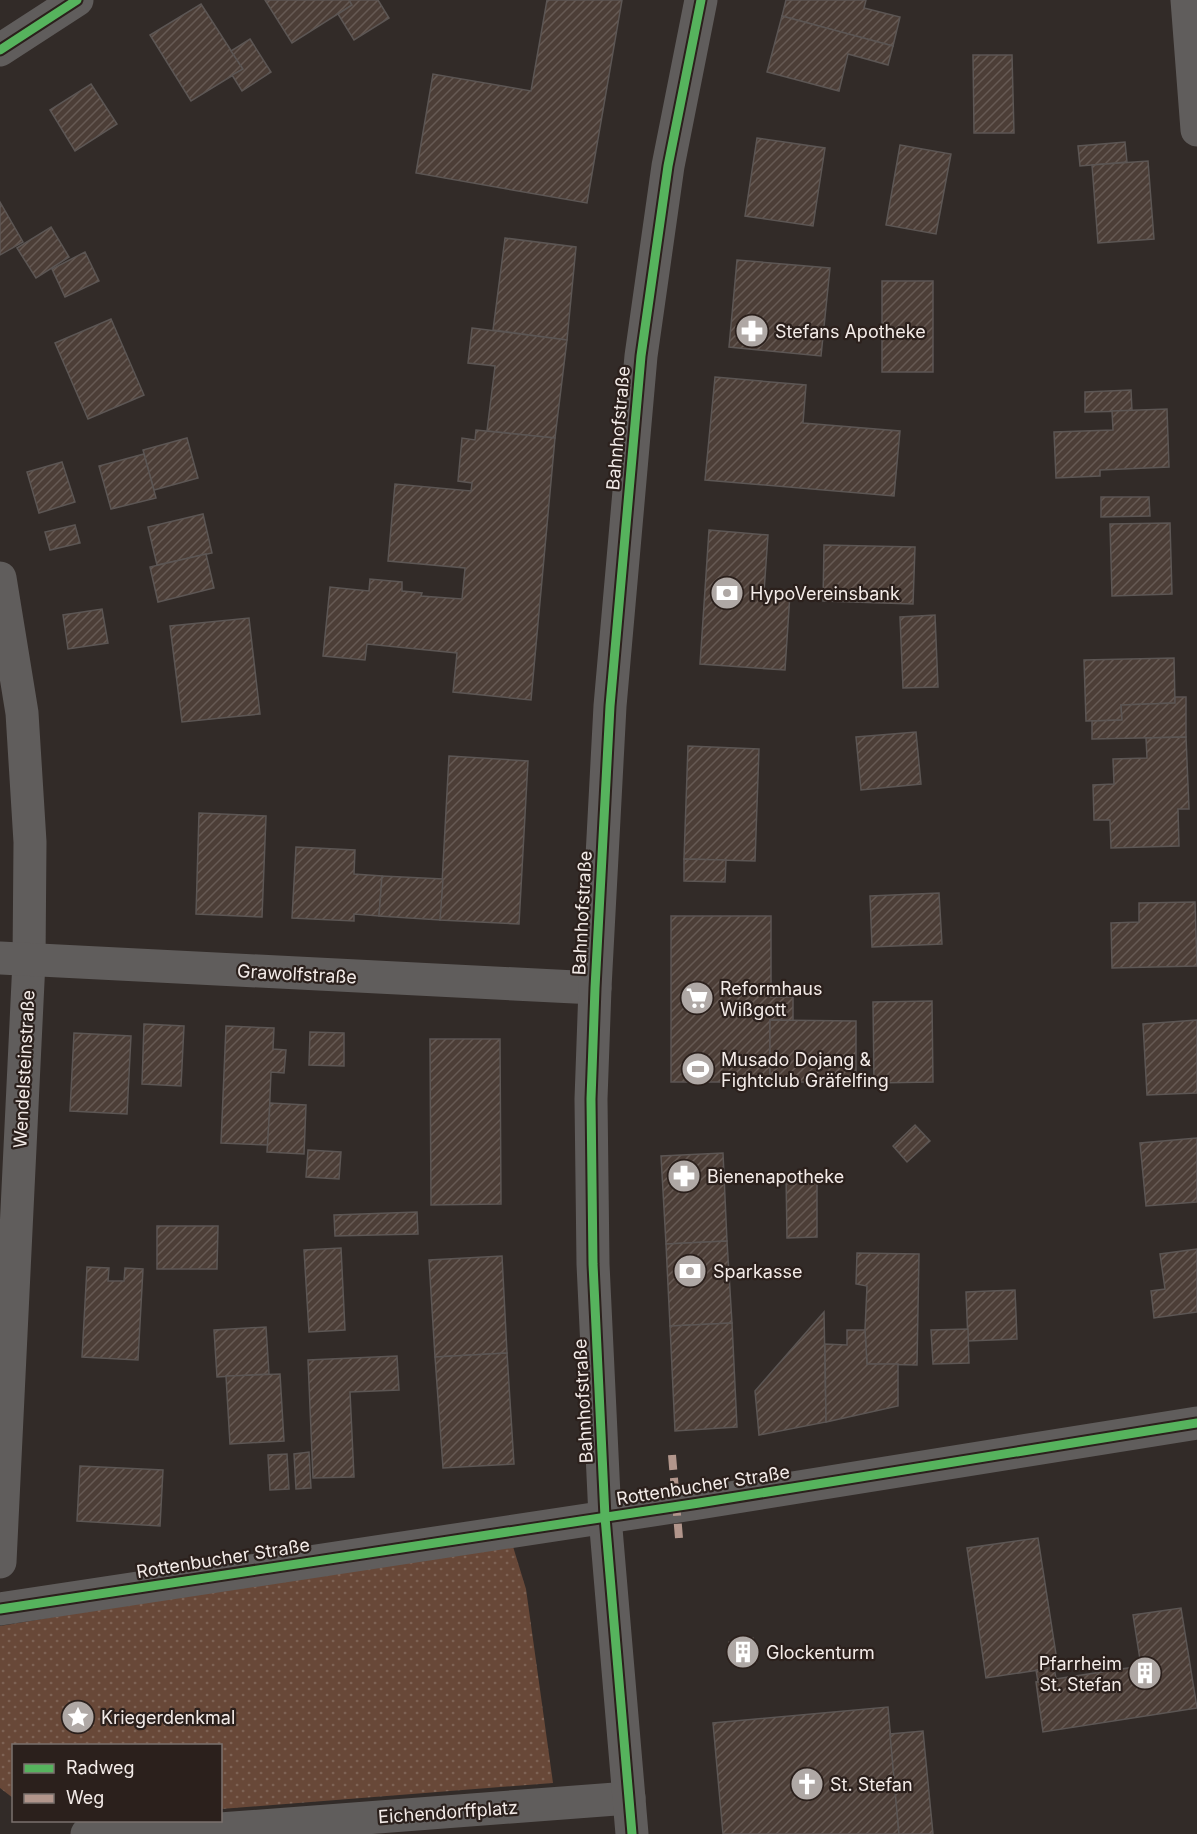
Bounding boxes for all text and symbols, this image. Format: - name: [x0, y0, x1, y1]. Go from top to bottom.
- pharmacy icon: Stefans Apotheke: [734, 313, 770, 349]
- place label: Stefans Apotheke: [775, 321, 926, 342]
- street label: Bahnhofstraße: [602, 365, 634, 491]
- bank icon: HypoVereinsbank: [709, 575, 745, 611]
- place label: HypoVereinsbank: [750, 583, 900, 604]
- street label: Bahnhofstraße: [568, 850, 596, 976]
- street label: Grawolfstraße: [237, 960, 357, 988]
- place label: Reformhaus Wißgott: [720, 978, 822, 1020]
- supermarket icon: Reformhaus Wißgott: [679, 980, 715, 1016]
- street label: Wendelsteinstraße: [9, 989, 39, 1149]
- place label: Musado Dojang & Fightclub Gräfelfing: [721, 1049, 889, 1091]
- sports icon: Musado Dojang & Fightclub Gräfelfing: [680, 1051, 716, 1087]
- pharmacy icon: Bienenapotheke: [666, 1158, 702, 1194]
- place label: Bienenapotheke: [707, 1166, 844, 1187]
- bank icon: Sparkasse: [672, 1253, 708, 1289]
- place label: Sparkasse: [713, 1261, 802, 1282]
- street label: Bahnhofstraße: [569, 1338, 597, 1464]
- street label: Rottenbucher Straße: [615, 1461, 791, 1509]
- street label: Rottenbucher Straße: [135, 1534, 311, 1582]
- building icon: Glockenturm: [725, 1634, 761, 1670]
- place label: Glockenturm: [766, 1642, 875, 1663]
- place label: Pfarrheim St. Stefan: [1039, 1653, 1122, 1695]
- building icon: Pfarrheim St. Stefan: [1127, 1655, 1163, 1691]
- place icon: Kriegerdenkmal: [60, 1699, 96, 1735]
- place label: Kriegerdenkmal: [101, 1707, 235, 1728]
- legend: [12, 1744, 222, 1822]
- text: Radweg: [66, 1757, 135, 1778]
- church icon: St. Stefan: [789, 1766, 825, 1802]
- place label: St. Stefan: [830, 1774, 913, 1795]
- text: Weg: [66, 1787, 104, 1808]
- street label: Eichendorffplatz: [377, 1797, 519, 1827]

